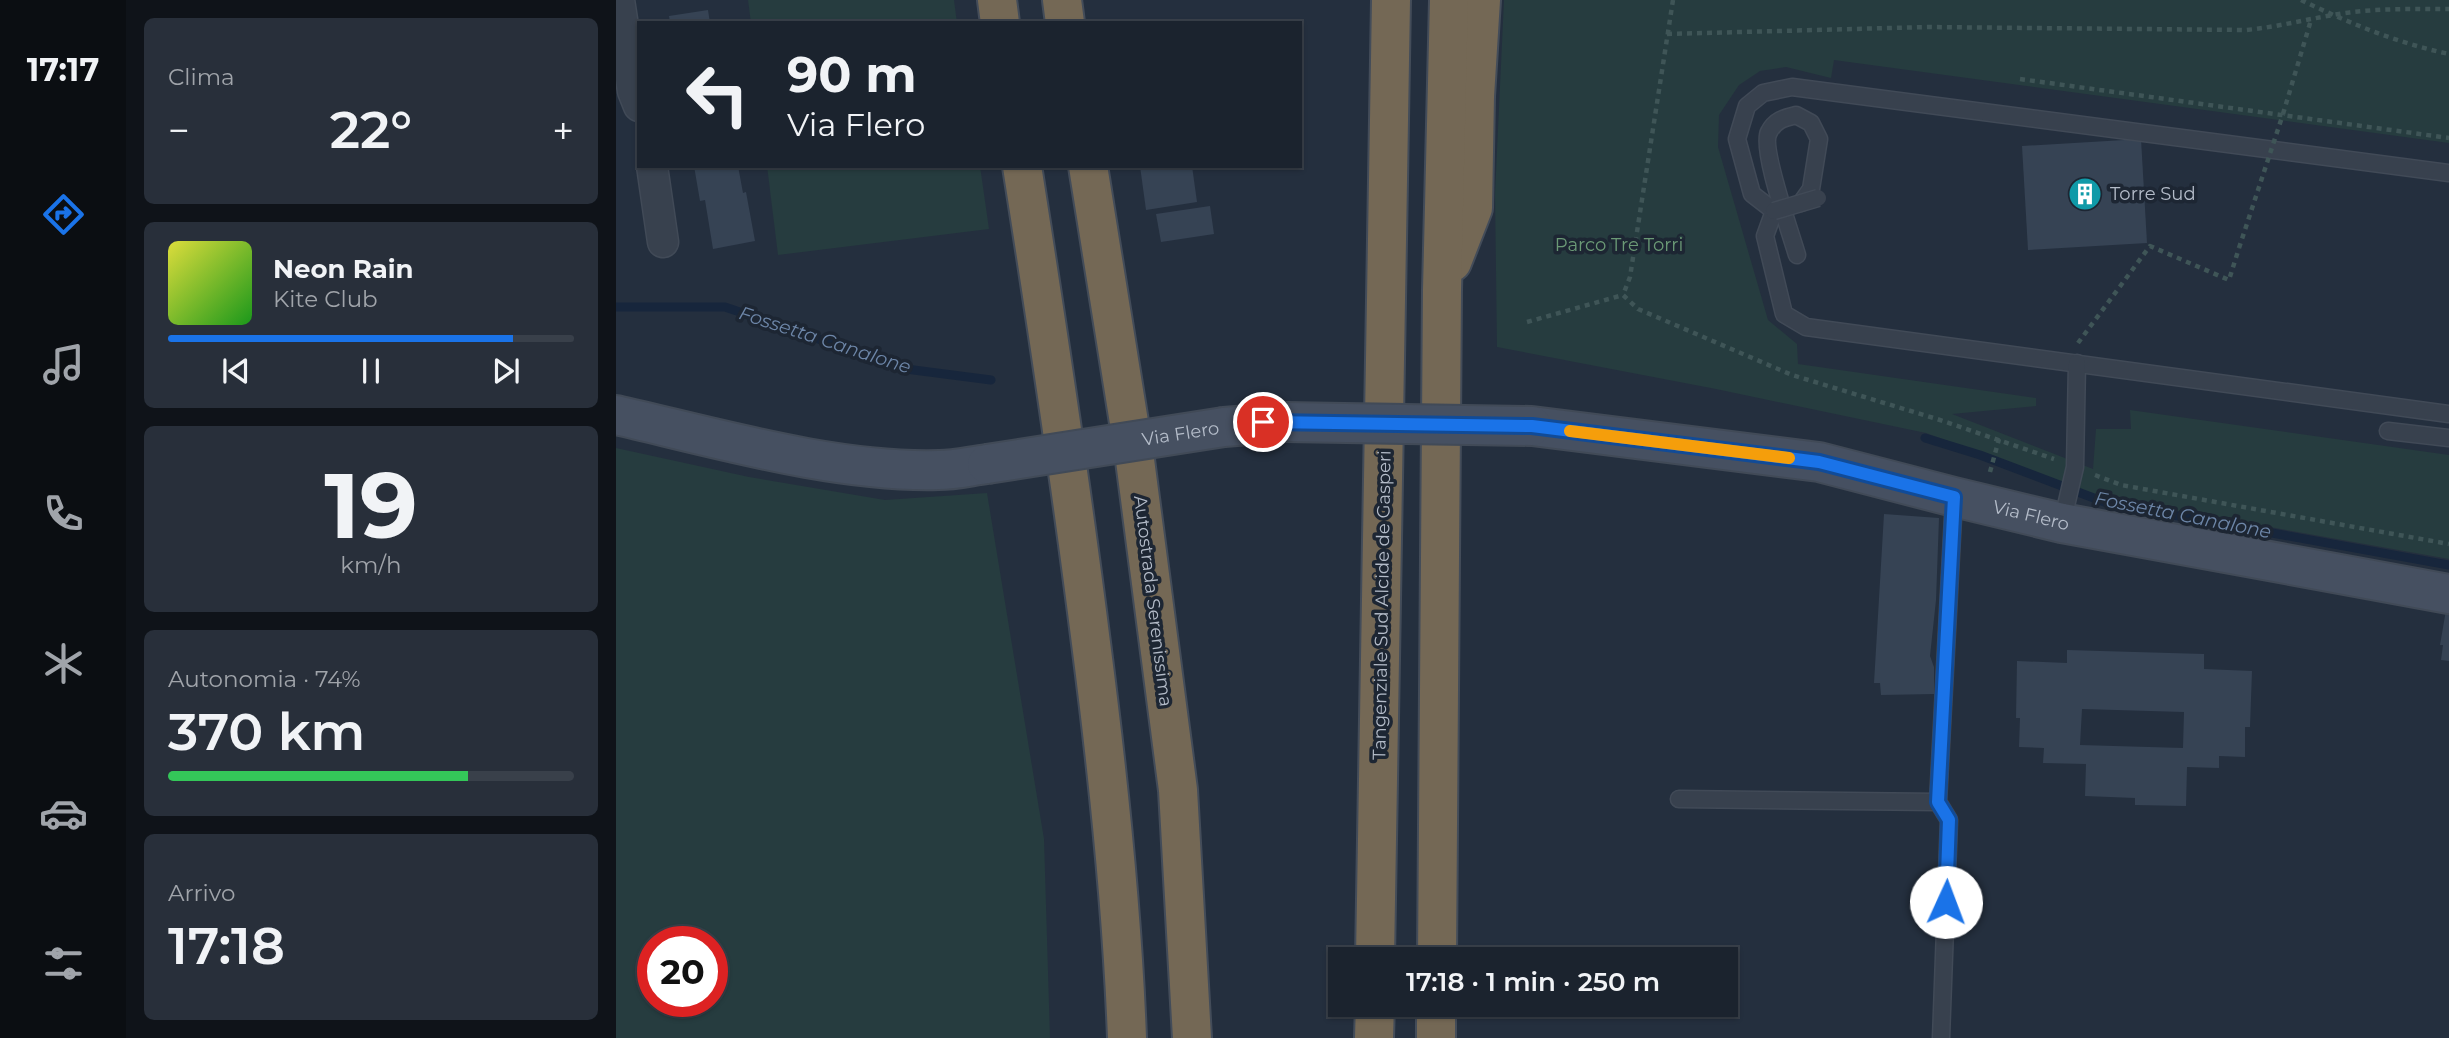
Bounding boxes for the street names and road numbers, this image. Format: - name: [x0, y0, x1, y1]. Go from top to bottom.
- street label: Via Flero: [1140, 417, 1221, 451]
- street label: Tangenziale Sud Alcide de Gasperi: [1368, 450, 1396, 760]
- street label: Autostrada Serenissima: [1129, 494, 1177, 708]
- street label: Via Flero: [1991, 496, 2071, 535]

